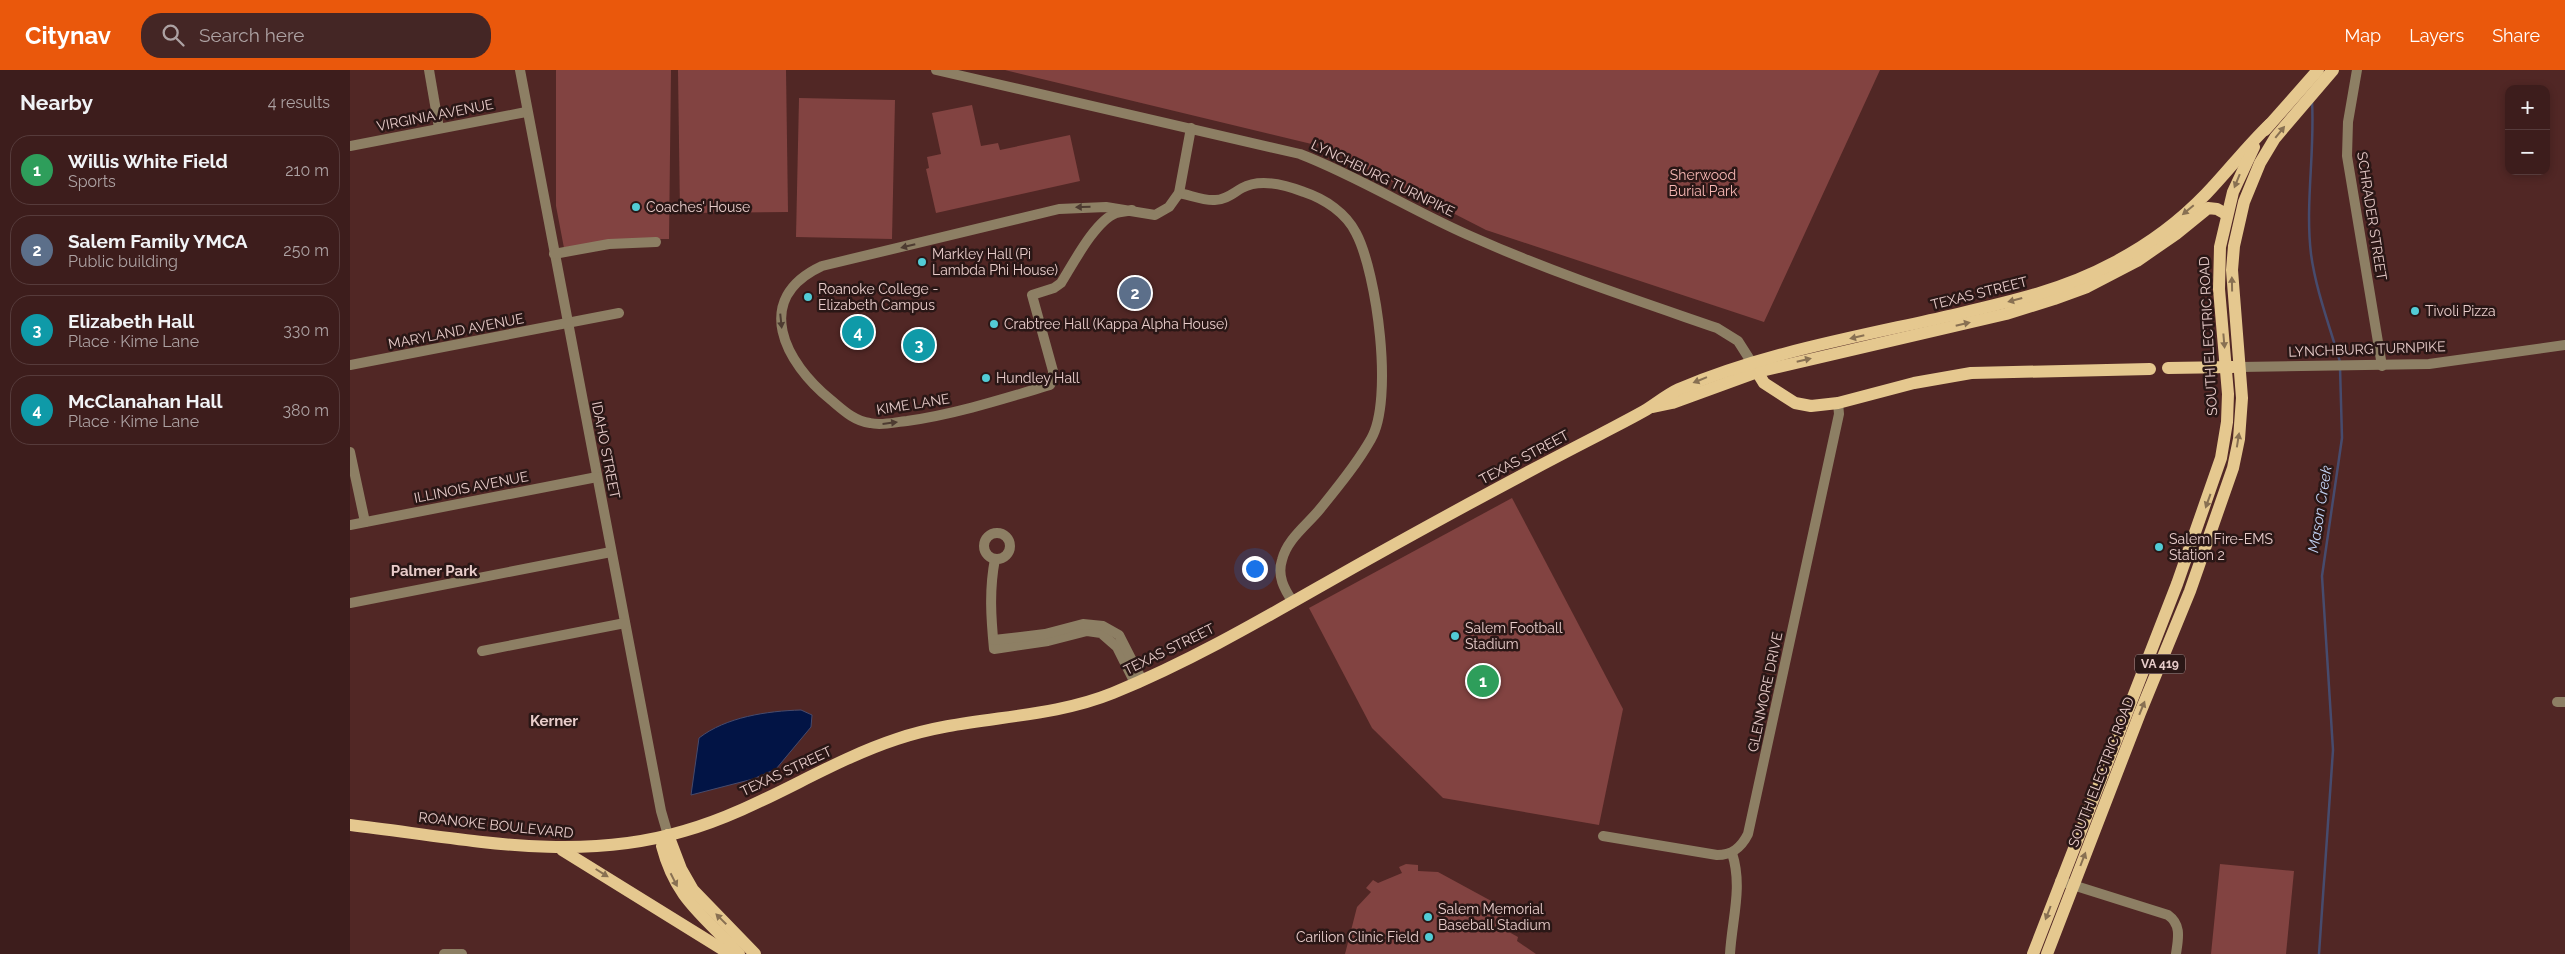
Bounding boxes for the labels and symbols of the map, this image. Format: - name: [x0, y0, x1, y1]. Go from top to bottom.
- street label: VIRGINIA AVENUE: [375, 96, 495, 134]
- one-way arrow: [2274, 126, 2285, 138]
- street label: LYNCHBURG TURNPIKE: [1309, 136, 1457, 220]
- street label: SCHRADER STREET: [2354, 151, 2390, 282]
- park label: Sherwood Burial Park: [1669, 167, 1738, 199]
- one-way arrow: [2233, 174, 2241, 189]
- place label: Coaches' House: [646, 199, 750, 215]
- marker: Coaches' House: [630, 201, 642, 213]
- one-way arrow: [1075, 203, 1091, 211]
- one-way arrow: [2183, 204, 2195, 216]
- one-way arrow: [900, 242, 915, 250]
- place label: Markley Hall (Pi Lambda Phi House): [932, 246, 1058, 278]
- marker: Markley Hall (Pi Lambda Phi House): [916, 256, 928, 268]
- street label: SOUTH ELECTRIC ROAD: [2196, 256, 2220, 416]
- street label: TEXAS STREET: [1929, 273, 2029, 313]
- pin: 2: [1119, 274, 1151, 312]
- one-way arrow: [2228, 276, 2236, 292]
- place label: Roanoke College - Elizabeth Campus: [818, 281, 938, 313]
- marker: Roanoke College - Elizabeth Campus: [802, 291, 814, 303]
- one-way arrow: [2008, 297, 2023, 305]
- place label: Tivoli Pizza: [2425, 303, 2496, 319]
- marker: Tivoli Pizza: [2409, 305, 2421, 317]
- street label: MARYLAND AVENUE: [387, 310, 525, 352]
- pin: 4: [842, 313, 874, 351]
- one-way arrow: [777, 314, 785, 330]
- place label: Crabtree Hall (Kappa Alpha House): [1004, 316, 1228, 332]
- marker: Crabtree Hall (Kappa Alpha House): [988, 318, 1000, 330]
- one-way arrow: [1955, 320, 1970, 328]
- pin: 3: [903, 326, 935, 364]
- one-way arrow: [1849, 333, 1864, 341]
- one-way arrow: [2220, 333, 2228, 349]
- street label: LYNCHBURG TURNPIKE: [2288, 338, 2446, 360]
- one-way arrow: [1797, 356, 1812, 364]
- place label: Hundley Hall: [996, 370, 1080, 386]
- marker: Hundley Hall: [980, 372, 992, 384]
- one-way arrow: [1693, 377, 1708, 385]
- street label: KIME LANE: [875, 390, 951, 418]
- street label: IDAHO STREET: [589, 400, 623, 500]
- one-way arrow: [883, 419, 899, 427]
- street label: TEXAS STREET: [1477, 426, 1572, 487]
- one-way arrow: [2235, 432, 2243, 448]
- water label: Mason Creek: [2304, 464, 2336, 554]
- street label: ILLINOIS AVENUE: [412, 468, 530, 506]
- one-way arrow: [2204, 493, 2211, 508]
- place label: Salem Fire-EMS Station 2: [2169, 531, 2274, 563]
- marker: Salem Fire-EMS Station 2: [2153, 541, 2165, 553]
- your location: [1242, 556, 1268, 582]
- district label: Palmer Park: [391, 562, 478, 580]
- street label: TEXAS STREET: [1121, 620, 1217, 678]
- place label: Salem Football Stadium: [1465, 620, 1563, 652]
- marker: Salem Football Stadium: [1449, 630, 1461, 642]
- street label: GLENMORE DRIVE: [1744, 631, 1786, 753]
- road number: VA 419: [2135, 654, 2185, 674]
- pin: 1: [1467, 662, 1499, 700]
- street label: SOUTH ELECTRIC ROAD: [2065, 695, 2137, 849]
- one-way arrow: [2138, 700, 2146, 715]
- district label: Kerner: [530, 712, 578, 730]
- street label: TEXAS STREET: [738, 743, 835, 799]
- street label: ROANOKE BOULEVARD: [418, 809, 574, 841]
- one-way arrow: [2080, 852, 2087, 867]
- one-way arrow: [595, 868, 609, 878]
- one-way arrow: [670, 873, 678, 888]
- place label: Salem Memorial Baseball Stadium: [1438, 901, 1551, 933]
- one-way arrow: [2044, 906, 2052, 921]
- marker: Salem Memorial Baseball Stadium: [1422, 911, 1434, 923]
- one-way arrow: [715, 913, 727, 925]
- place label: Carilion Clinic Field: [1296, 929, 1419, 945]
- marker: Carilion Clinic Field: [1423, 931, 1435, 943]

